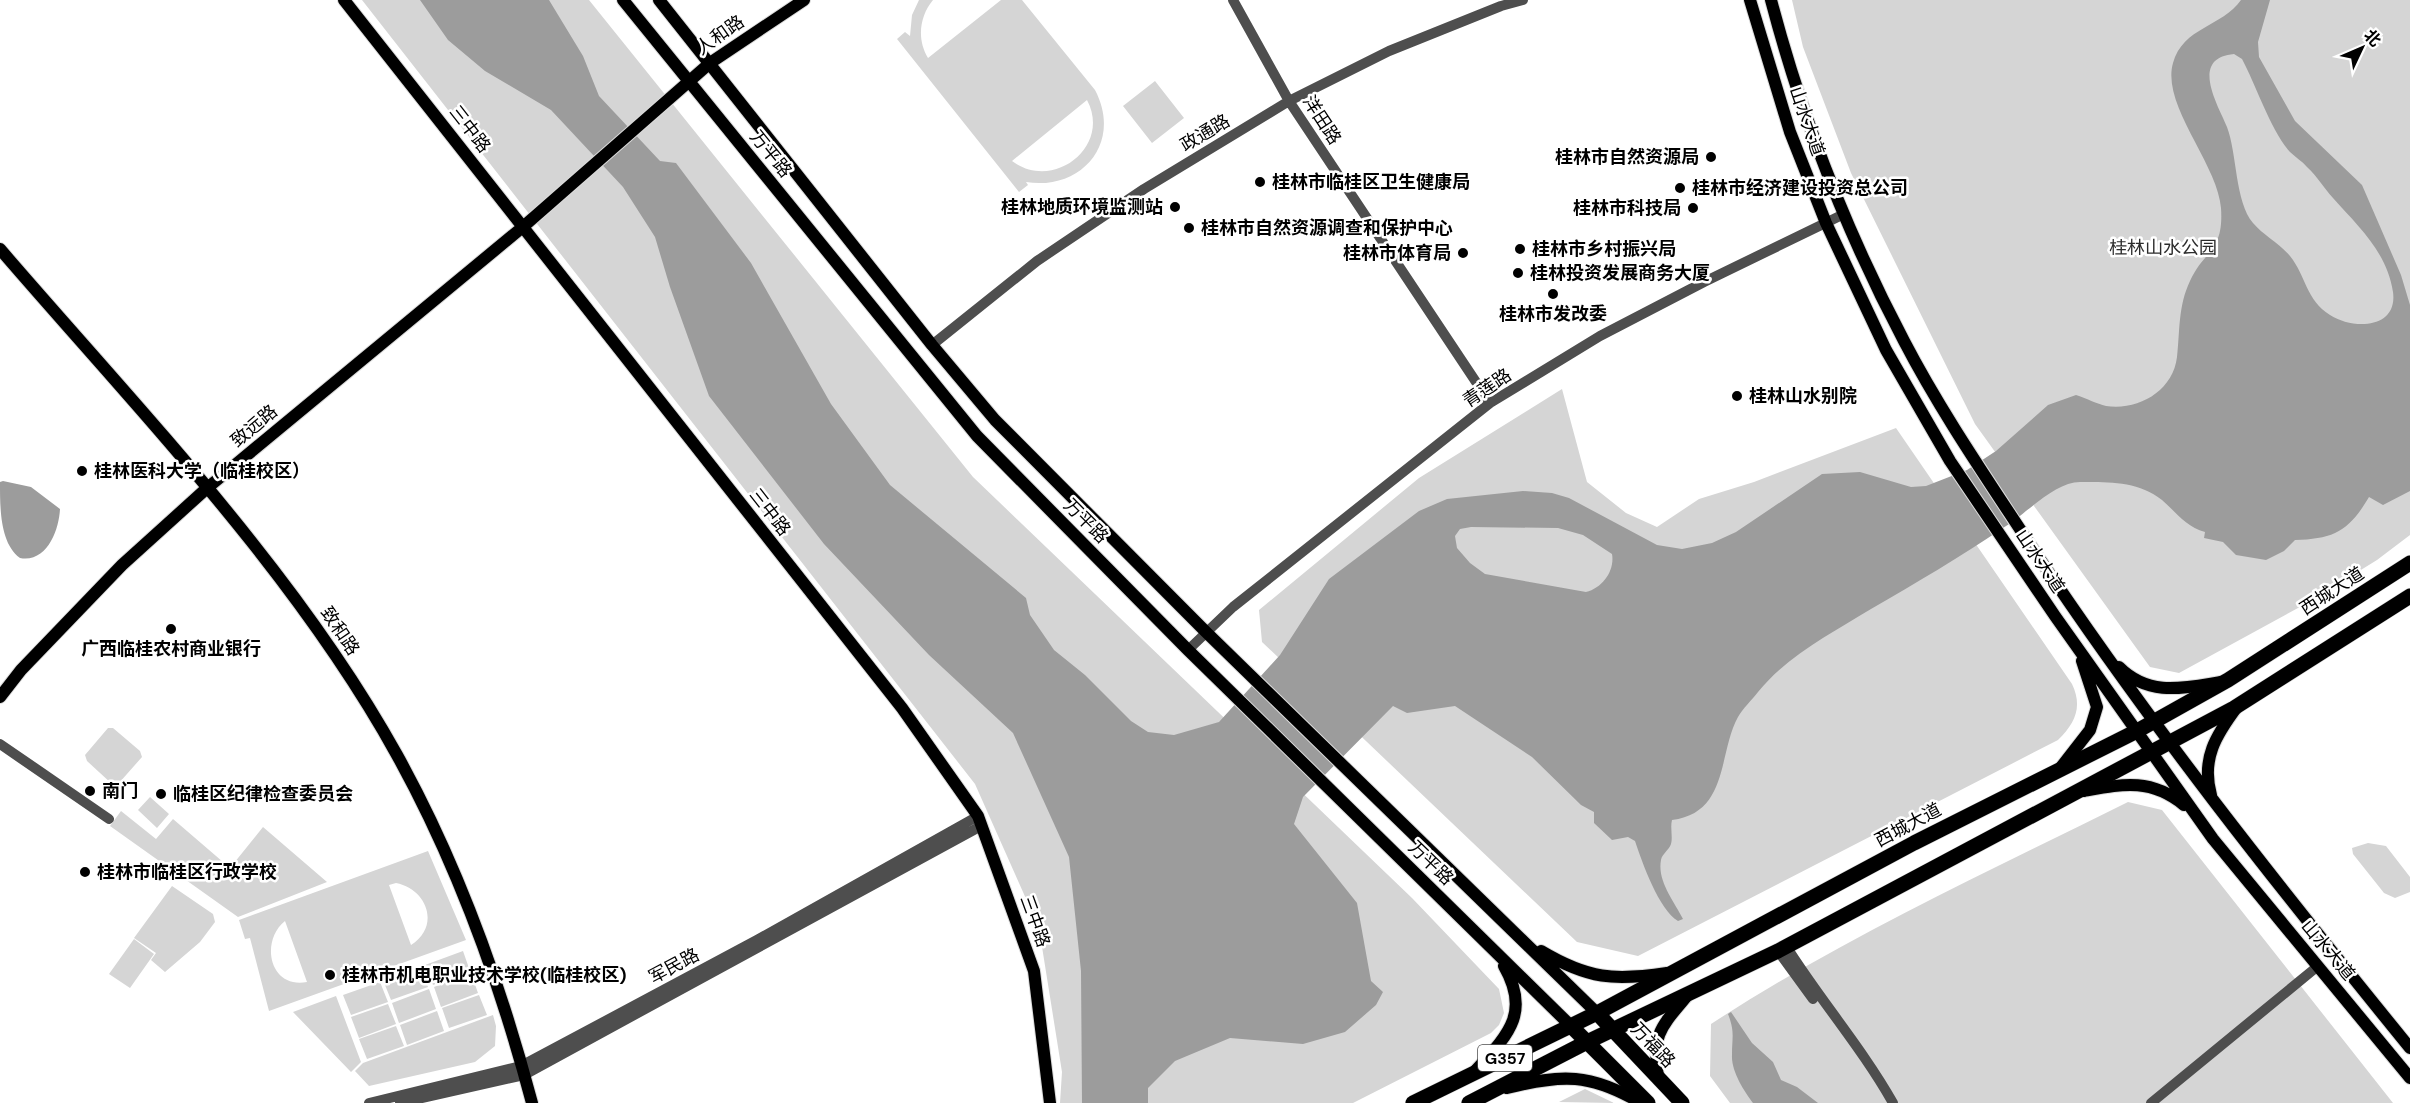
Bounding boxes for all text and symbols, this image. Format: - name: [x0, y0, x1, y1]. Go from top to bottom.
- street label: 人和路: [691, 10, 749, 60]
- north arrow: [2332, 18, 2392, 78]
- text: 北: [2359, 25, 2386, 51]
- street label: 山水大道: [1784, 83, 1830, 159]
- street label: 洋田路: [1297, 91, 1347, 149]
- street label: 三中路: [444, 100, 496, 158]
- street label: 政通路: [1176, 109, 1234, 157]
- street label: 万平路: [745, 125, 797, 183]
- place label: 桂林市自然资源局: [1555, 145, 1699, 169]
- marker: 桂林市自然资源局: [1704, 150, 1718, 164]
- place label: 桂林市临桂区卫生健康局: [1272, 170, 1470, 194]
- marker: 桂林市临桂区卫生健康局: [1253, 175, 1267, 189]
- place label: 桂林市经济建设投资总公司: [1692, 176, 1908, 200]
- marker: 桂林市经济建设投资总公司: [1673, 181, 1687, 195]
- place label: 桂林地质环境监测站: [1001, 195, 1163, 219]
- place label: 桂林市科技局: [1573, 196, 1681, 220]
- marker: 桂林地质环境监测站: [1168, 200, 1182, 214]
- marker: 桂林市科技局: [1686, 201, 1700, 215]
- place label: 桂林市自然资源调查和保护中心: [1201, 216, 1453, 240]
- marker: 桂林市自然资源调查和保护中心: [1182, 221, 1196, 235]
- park label: 桂林山水公园: [2109, 236, 2217, 260]
- place label: 桂林市乡村振兴局: [1532, 237, 1676, 261]
- place label: 桂林市体育局: [1343, 241, 1451, 265]
- marker: 桂林市乡村振兴局: [1513, 242, 1527, 256]
- marker: 桂林市体育局: [1456, 246, 1470, 260]
- place label: 桂林投资发展商务大厦: [1530, 261, 1710, 285]
- marker: 桂林投资发展商务大厦: [1511, 266, 1525, 280]
- marker: 桂林市发改委: [1546, 287, 1560, 301]
- place label: 桂林市发改委: [1499, 302, 1607, 326]
- street label: 青莲路: [1458, 363, 1516, 413]
- place label: 桂林山水别院: [1749, 384, 1857, 408]
- marker: 桂林山水别院: [1730, 389, 1744, 403]
- street label: 致远路: [226, 399, 282, 453]
- place label: 桂林医科大学（临桂校区）: [94, 459, 310, 483]
- marker: 桂林医科大学（临桂校区）: [75, 464, 89, 478]
- street label: 三中路: [744, 483, 796, 541]
- street label: 万平路: [1058, 493, 1114, 549]
- street label: 山水大道: [2010, 524, 2070, 598]
- street label: 西城大道: [2295, 561, 2369, 621]
- street label: 致和路: [315, 602, 365, 660]
- marker: 广西临桂农村商业银行: [164, 622, 178, 636]
- place label: 广西临桂农村商业银行: [81, 637, 261, 661]
- place label: 南门: [102, 779, 138, 803]
- place label: 临桂区纪律检查委员会: [173, 782, 353, 806]
- marker: 南门: [83, 784, 97, 798]
- marker: 临桂区纪律检查委员会: [154, 787, 168, 801]
- street label: 西城大道: [1871, 798, 1945, 852]
- street label: 万平路: [1403, 836, 1459, 890]
- place label: 桂林市临桂区行政学校: [97, 860, 277, 884]
- marker: 桂林市临桂区行政学校: [78, 865, 92, 879]
- street label: 三中路: [1014, 892, 1056, 950]
- street label: 山水大道: [2296, 915, 2360, 985]
- street label: 军民路: [645, 943, 703, 989]
- place label: 桂林市机电职业技术学校(临桂校区): [342, 963, 627, 987]
- marker: 桂林市机电职业技术学校(临桂校区): [323, 968, 337, 982]
- street label: 万福路: [1626, 1017, 1680, 1073]
- road number: G357: [1478, 1045, 1532, 1071]

